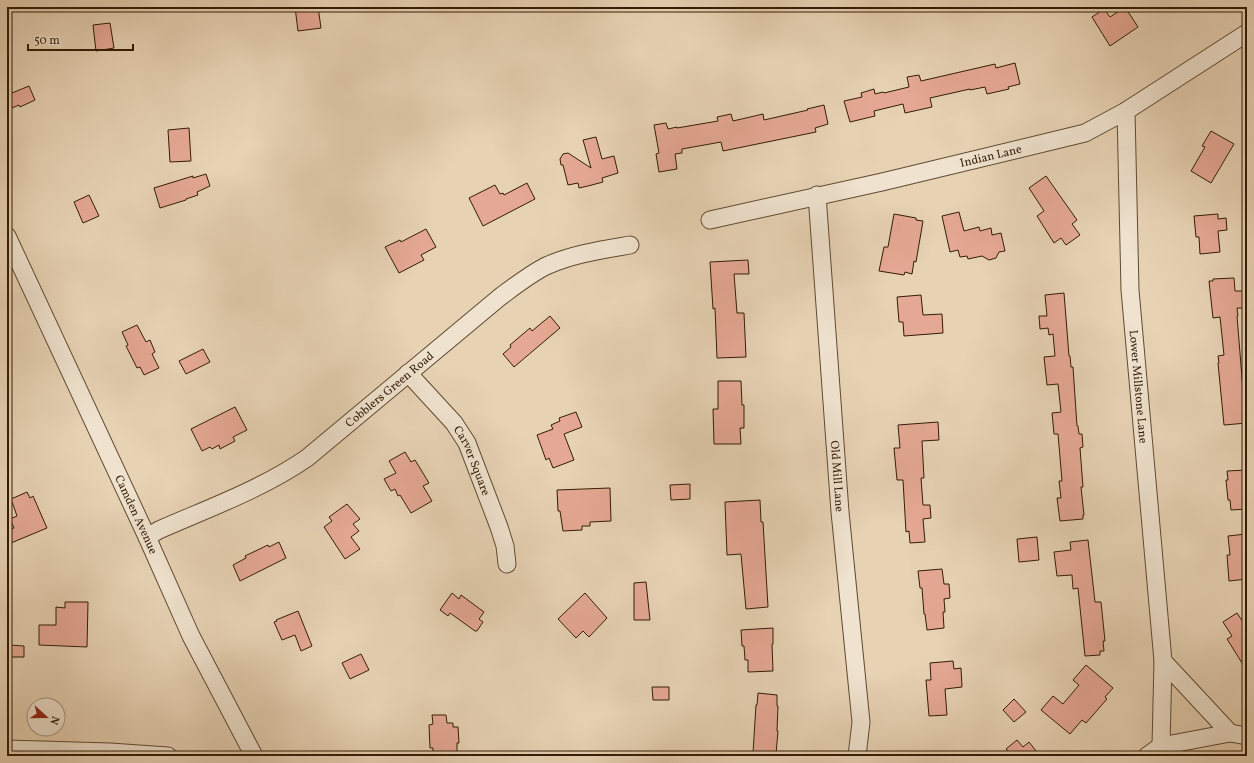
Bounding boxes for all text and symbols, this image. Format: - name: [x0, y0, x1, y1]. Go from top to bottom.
- scale bar: [28, 26, 133, 52]
- text: 50 m: [34, 33, 60, 49]
- street label: Indian Lane: [958, 141, 1024, 172]
- street label: Lower Millstone Lane: [1125, 329, 1151, 444]
- street label: Cobblers Green Road: [342, 348, 438, 432]
- street label: Carver Square: [449, 423, 493, 498]
- street label: Old Mill Lane: [826, 440, 847, 513]
- street label: Camden Avenue: [110, 473, 161, 557]
- north arrow: [26, 697, 66, 737]
- text: N: [46, 714, 62, 726]

